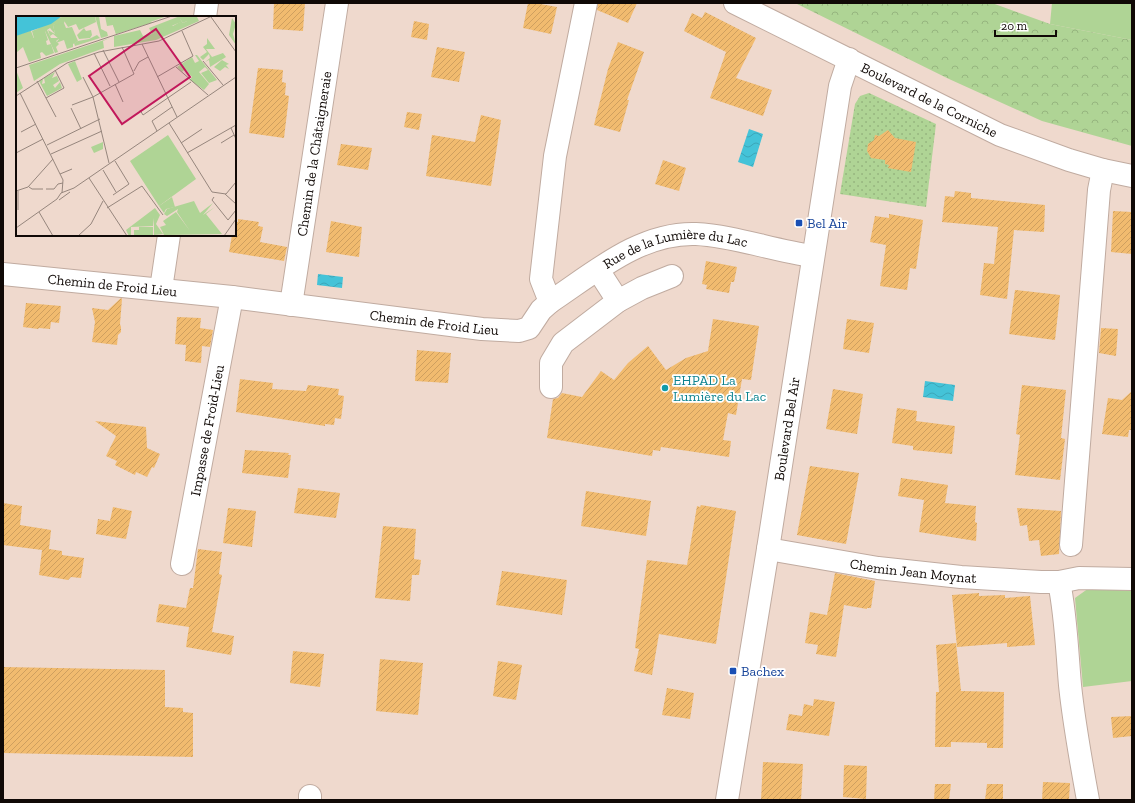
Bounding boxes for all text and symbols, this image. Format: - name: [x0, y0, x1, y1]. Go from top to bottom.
- scale bar: [995, 12, 1056, 38]
- inset map: [16, 16, 236, 236]
- text: 20 m: [1001, 19, 1028, 33]
- street label: Boulevard de la Corniche: [858, 59, 1001, 141]
- street label: Chemin de la Châtaigneraie: [293, 70, 335, 238]
- place label: Bel Air: [807, 215, 848, 232]
- marker: Bel Air: [794, 218, 804, 228]
- street label: Rue de la Lumière du Lac: [600, 225, 749, 272]
- street label: Chemin de Froid Lieu: [47, 270, 178, 300]
- street label: Chemin de Froid Lieu: [369, 306, 499, 338]
- street label: Impasse de Froid-Lieu: [186, 363, 228, 497]
- place label: EHPAD La Lumière du Lac: [673, 372, 766, 405]
- street label: Boulevard Bel Air: [770, 376, 803, 482]
- marker: EHPAD La Lumière du Lac: [660, 383, 670, 393]
- street label: Chemin Jean Moynat: [849, 555, 978, 587]
- place label: Bachex: [741, 663, 784, 680]
- marker: Bachex: [728, 666, 738, 676]

